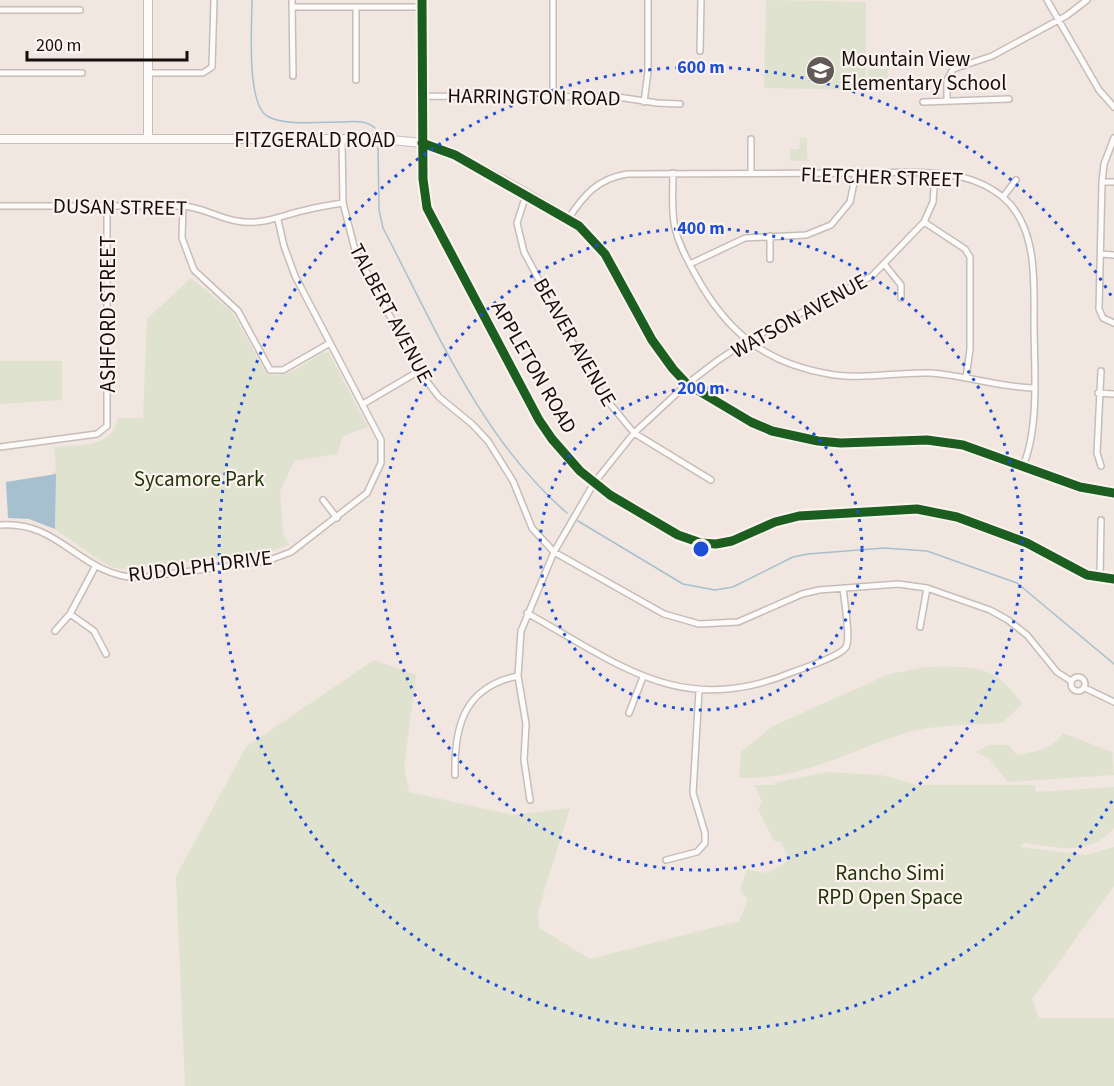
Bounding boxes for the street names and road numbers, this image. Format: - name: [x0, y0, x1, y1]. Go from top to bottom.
- street label: HARRINGTON ROAD: [447, 80, 621, 114]
- street label: FITZGERALD ROAD: [234, 125, 396, 155]
- street label: FLETCHER STREET: [800, 159, 964, 195]
- street label: DUSAN STREET: [53, 191, 187, 223]
- street label: ASHFORD STREET: [93, 236, 123, 392]
- street label: TALBERT AVENUE: [342, 238, 440, 388]
- street label: WATSON AVENUE: [726, 266, 872, 366]
- street label: BEAVER AVENUE: [526, 272, 624, 412]
- street label: APPLETON ROAD: [484, 295, 584, 439]
- street label: RUDOLPH DRIVE: [126, 542, 274, 590]

